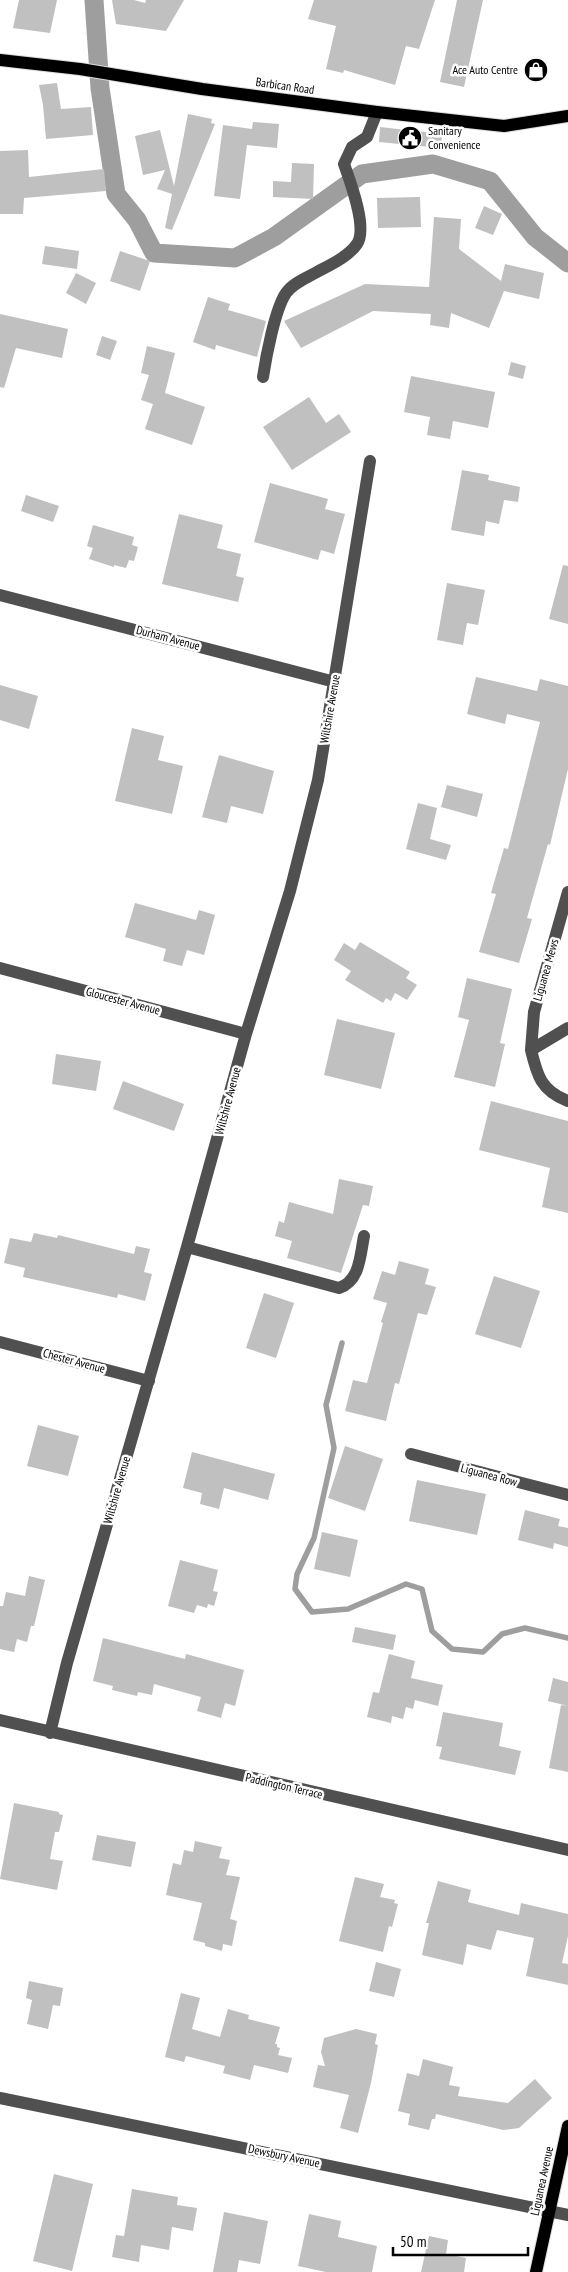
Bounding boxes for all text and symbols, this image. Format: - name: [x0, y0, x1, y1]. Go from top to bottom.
- shop icon: Ace Auto Centre: [523, 57, 549, 83]
- place label: Ace Auto Centre: [452, 62, 518, 77]
- street label: Barbican Road: [255, 74, 315, 97]
- place label: Sanitary Convenience: [428, 123, 480, 152]
- public building icon: Sanitary Convenience: [397, 125, 423, 151]
- street label: Durham Avenue: [135, 622, 202, 653]
- street label: Wiltshire Avenue: [316, 673, 343, 744]
- street label: Liguanea Mews: [529, 937, 562, 1003]
- street label: Gloucester Avenue: [84, 983, 162, 1018]
- street label: Wiltshire Avenue: [211, 1065, 244, 1136]
- street label: Chester Avenue: [41, 1345, 107, 1376]
- street label: Wiltshire Avenue: [100, 1454, 133, 1525]
- street label: Liguanea Row: [459, 1460, 520, 1489]
- street label: Paddington Terrace: [244, 1769, 324, 1802]
- street label: Dewsbury Avenue: [247, 2141, 321, 2170]
- street label: Liguanea Avenue: [527, 2145, 556, 2217]
- scale bar: [393, 2224, 528, 2256]
- text: 50 m: [400, 2232, 426, 2251]

